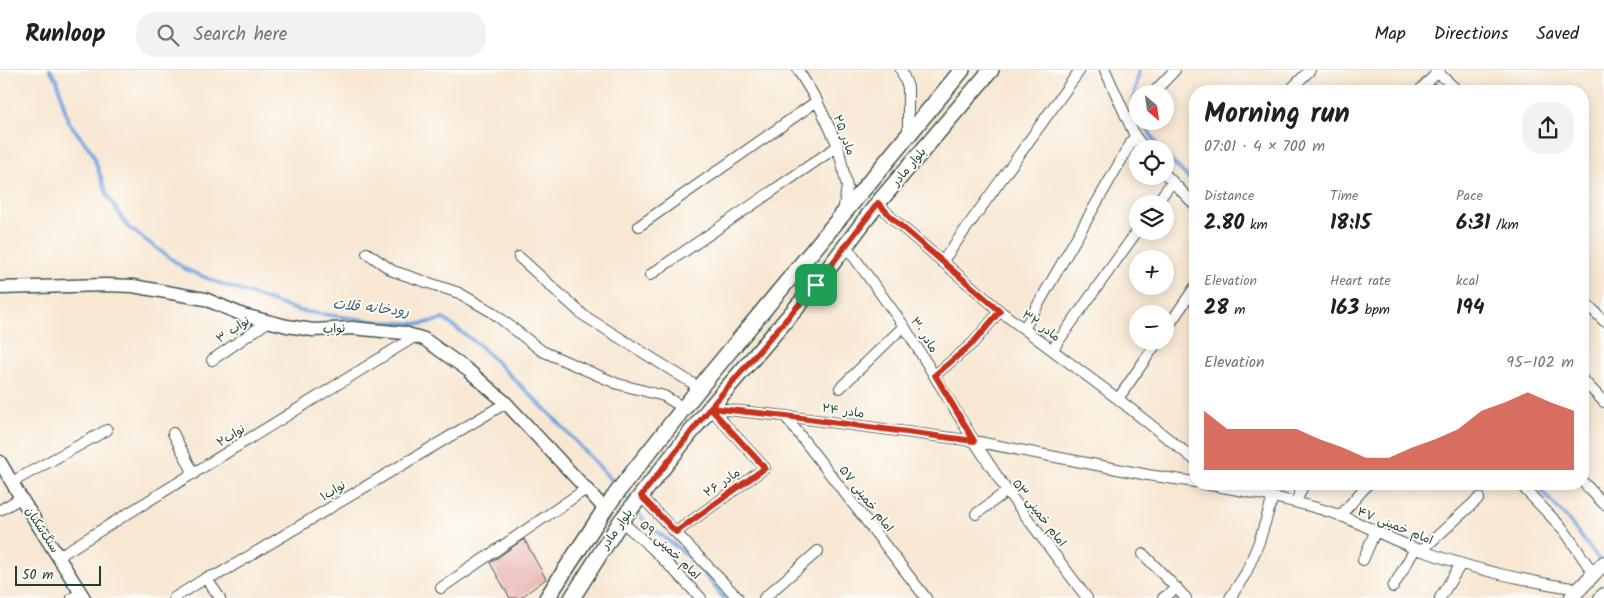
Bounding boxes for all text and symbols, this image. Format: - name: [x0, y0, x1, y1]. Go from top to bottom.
- search box: [136, 12, 486, 57]
- text: Runloop: [25, 15, 106, 54]
- text: Search here: [194, 20, 287, 50]
- text: Map: [1374, 20, 1406, 49]
- text: Directions: [1434, 20, 1508, 49]
- text: Saved: [1536, 20, 1579, 49]
- icon: search: [154, 21, 182, 49]
- north arrow: [1129, 85, 1174, 130]
- map controls: [1129, 85, 1174, 350]
- text: Morning run: [1204, 92, 1350, 137]
- button: share: [1522, 102, 1574, 154]
- street label: مادر ۲۵: [828, 112, 860, 158]
- text: 07:01 · 4 × 700 m: [1204, 134, 1325, 159]
- button: locate: [1129, 140, 1174, 185]
- street label: بلوار مادر: [886, 143, 931, 191]
- text: Distance: [1204, 185, 1254, 207]
- text: Time: [1330, 185, 1358, 207]
- text: Pace: [1456, 185, 1483, 207]
- button: layers: [1129, 195, 1174, 240]
- text: 2.80: [1204, 207, 1244, 240]
- text: 18:15: [1330, 207, 1371, 240]
- text: 6:31: [1456, 207, 1490, 240]
- text: km: [1244, 214, 1268, 236]
- text: /km: [1490, 214, 1519, 236]
- button: +: [1129, 250, 1174, 295]
- pin: [795, 264, 837, 306]
- text: Elevation: [1204, 270, 1257, 292]
- text: Heart rate: [1330, 270, 1391, 292]
- text: kcal: [1456, 270, 1479, 292]
- icon: arrive: [802, 271, 830, 299]
- text: 28: [1204, 292, 1229, 325]
- text: 163: [1330, 292, 1359, 325]
- text: 194: [1456, 292, 1484, 325]
- water label: رودخانه قلات: [332, 293, 411, 323]
- text: m: [1229, 299, 1245, 321]
- text: bpm: [1359, 299, 1390, 321]
- button: −: [1129, 305, 1174, 350]
- street label: مادر ۳۲: [1018, 306, 1064, 346]
- street label: نواب ۳: [212, 312, 254, 348]
- street label: مادر ۳۰: [905, 313, 943, 357]
- street label: نواب: [322, 319, 346, 339]
- text: Elevation: [1204, 350, 1265, 375]
- text: 95–102 m: [1506, 350, 1574, 375]
- street label: مادر ۲۴: [821, 399, 865, 423]
- street label: نواب۲: [213, 420, 249, 452]
- street label: امام خمینی ۵۷: [834, 462, 898, 536]
- street label: مادر ۲۶: [700, 463, 744, 503]
- street label: امام خمینی ۵۳: [1007, 475, 1071, 551]
- street label: نواب۱: [317, 476, 349, 506]
- street label: امام خمینی ۴۷: [1354, 502, 1436, 550]
- street label: سنگ‌شکنان: [20, 503, 64, 557]
- street label: بلوار مادر: [596, 505, 638, 554]
- street label: امام خمینی ۵۹: [635, 516, 705, 584]
- scale bar: [15, 563, 101, 586]
- text: 50 m: [22, 564, 53, 586]

